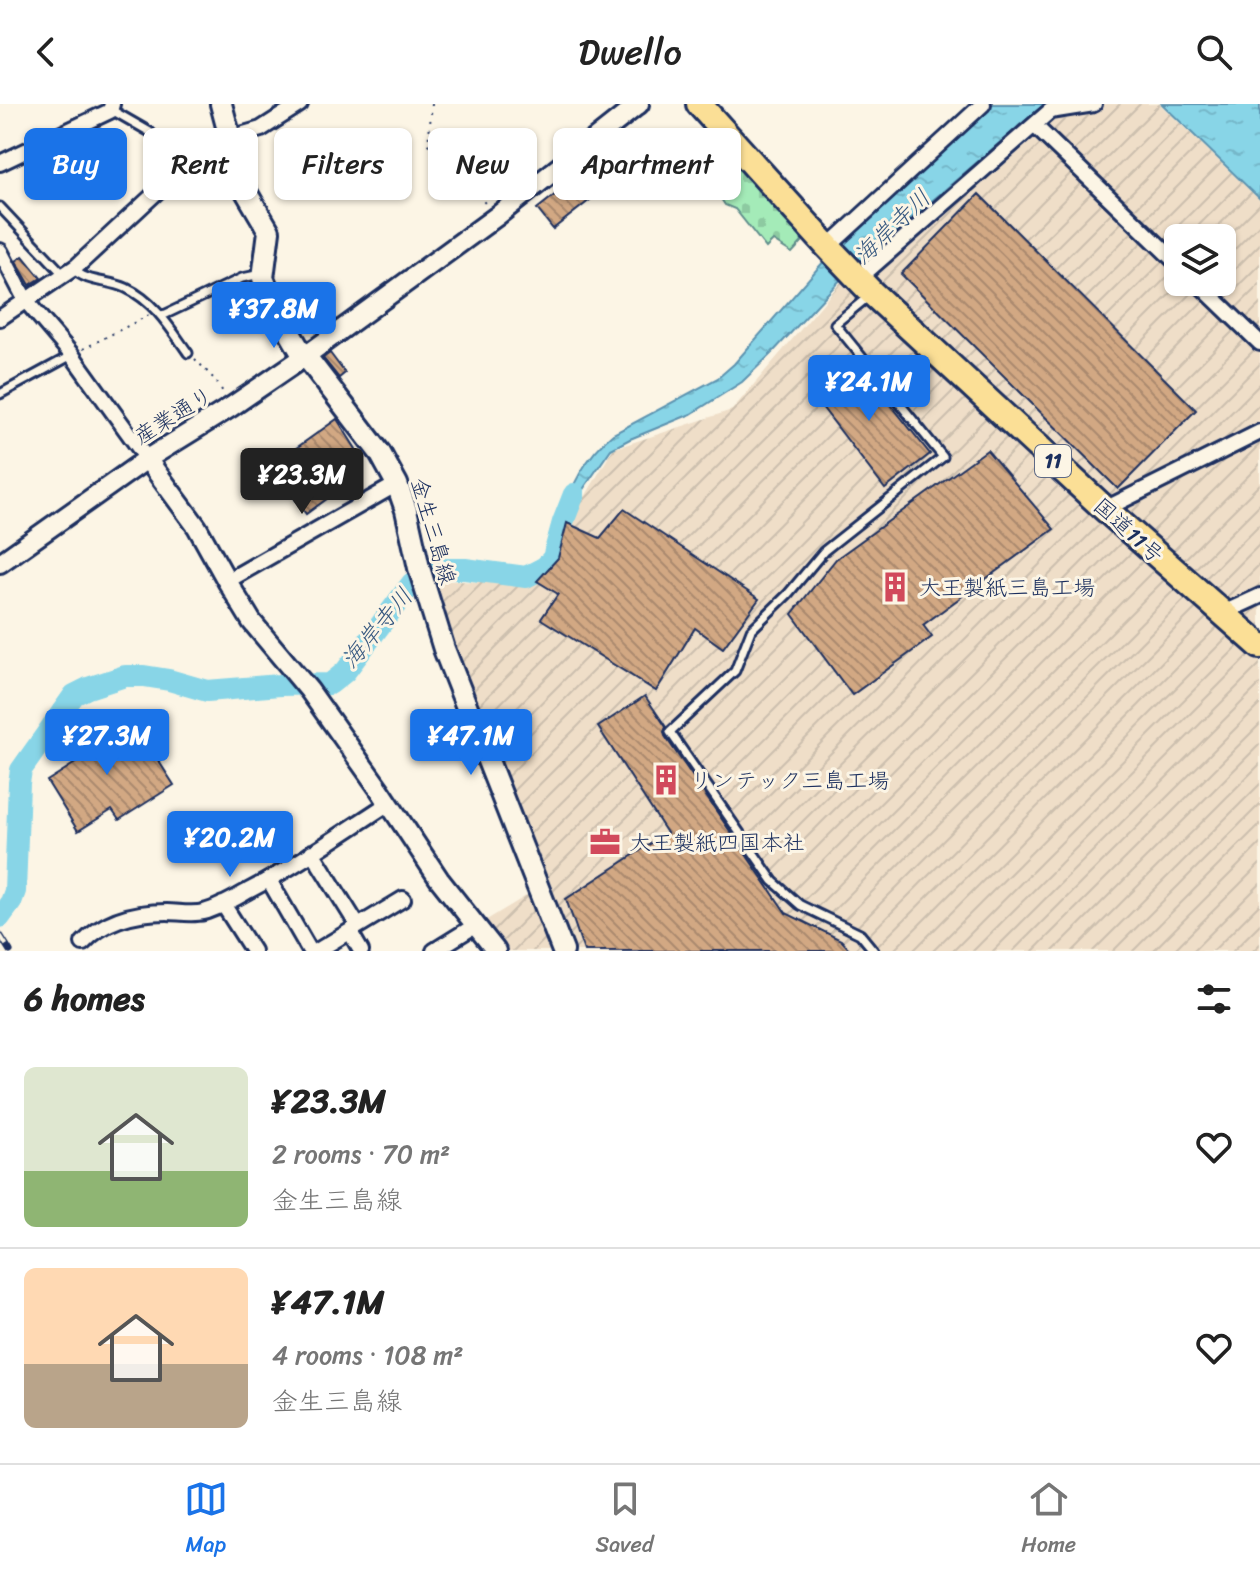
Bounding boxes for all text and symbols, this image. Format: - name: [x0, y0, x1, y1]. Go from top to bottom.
- text: Dwello: [578, 20, 682, 84]
- icon: back: [24, 30, 68, 74]
- icon: search: [1192, 30, 1236, 74]
- chip: Buy: [24, 128, 127, 200]
- chip: Rent: [143, 128, 258, 200]
- chip: Filters: [274, 128, 412, 200]
- chip: New: [428, 128, 537, 200]
- chip: Apartment: [553, 128, 741, 200]
- water label: 海岸寺川: [843, 179, 941, 275]
- map controls: [1164, 224, 1236, 296]
- button: layers: [1164, 224, 1236, 296]
- pin: ¥37.8M: [209, 282, 339, 350]
- text: ¥37.8M: [230, 285, 318, 331]
- pin: ¥24.1M: [804, 355, 934, 423]
- text: ¥24.1M: [826, 358, 912, 404]
- street label: 産業通り: [126, 376, 221, 455]
- road number: 11: [1035, 445, 1071, 477]
- pin: ¥23.3M: [237, 448, 367, 516]
- text: ¥23.3M: [258, 451, 346, 497]
- street label: 金生三島線: [400, 473, 467, 589]
- street label: 国道11号: [1084, 487, 1173, 573]
- place label: 大王製紙三島工場: [919, 568, 1095, 607]
- building icon: 大王製紙三島工場: [878, 570, 912, 604]
- water label: 海岸寺川: [330, 578, 424, 678]
- pin: ¥27.3M: [42, 709, 172, 777]
- pin: ¥47.1M: [406, 709, 536, 777]
- text: ¥27.3M: [63, 712, 151, 758]
- text: ¥47.1M: [428, 712, 514, 758]
- place label: リンテック三島工場: [690, 761, 889, 800]
- building icon: リンテック三島工場: [649, 763, 683, 797]
- pin: ¥20.2M: [165, 811, 295, 879]
- text: ¥20.2M: [185, 814, 275, 860]
- place label: 大王製紙四国本社: [629, 823, 805, 862]
- office icon: 大王製紙四国本社: [588, 825, 622, 859]
- text: 6 homes: [24, 969, 145, 1029]
- icon: filters: [1192, 977, 1236, 1021]
- text: ¥23.3M: [272, 1071, 386, 1131]
- icon: home: [88, 1099, 184, 1195]
- icon: heart: [1192, 1125, 1236, 1169]
- text: 2 rooms · 70 m²: [272, 1131, 450, 1177]
- text: 金生三島線: [272, 1177, 402, 1223]
- text: ¥47.1M: [272, 1272, 384, 1332]
- icon: home: [88, 1300, 184, 1396]
- icon: heart: [1192, 1326, 1236, 1370]
- text: 4 rooms · 108 m²: [272, 1332, 463, 1378]
- text: 金生三島線: [272, 1378, 402, 1424]
- tab: Map: [184, 1477, 228, 1564]
- tab: Saved: [596, 1477, 654, 1564]
- tab: Home: [1021, 1477, 1076, 1564]

